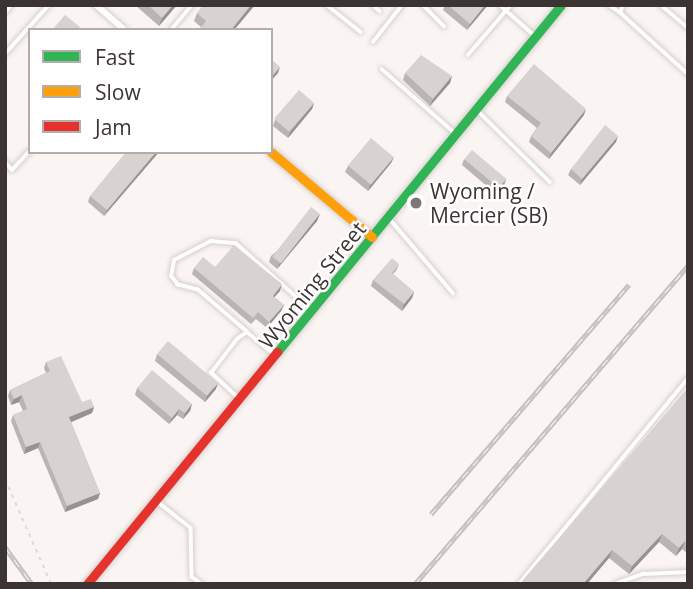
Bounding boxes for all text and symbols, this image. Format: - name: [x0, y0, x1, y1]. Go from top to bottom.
- legend: [28, 28, 273, 154]
- text: Fast: [95, 43, 135, 71]
- text: Slow: [95, 78, 141, 106]
- text: Jam: [95, 113, 132, 141]
- place label: Wyoming / Mercier (SB): [430, 178, 548, 228]
- marker: Wyoming / Mercier (SB): [408, 195, 424, 211]
- street label: Wyoming Street: [253, 217, 371, 353]

